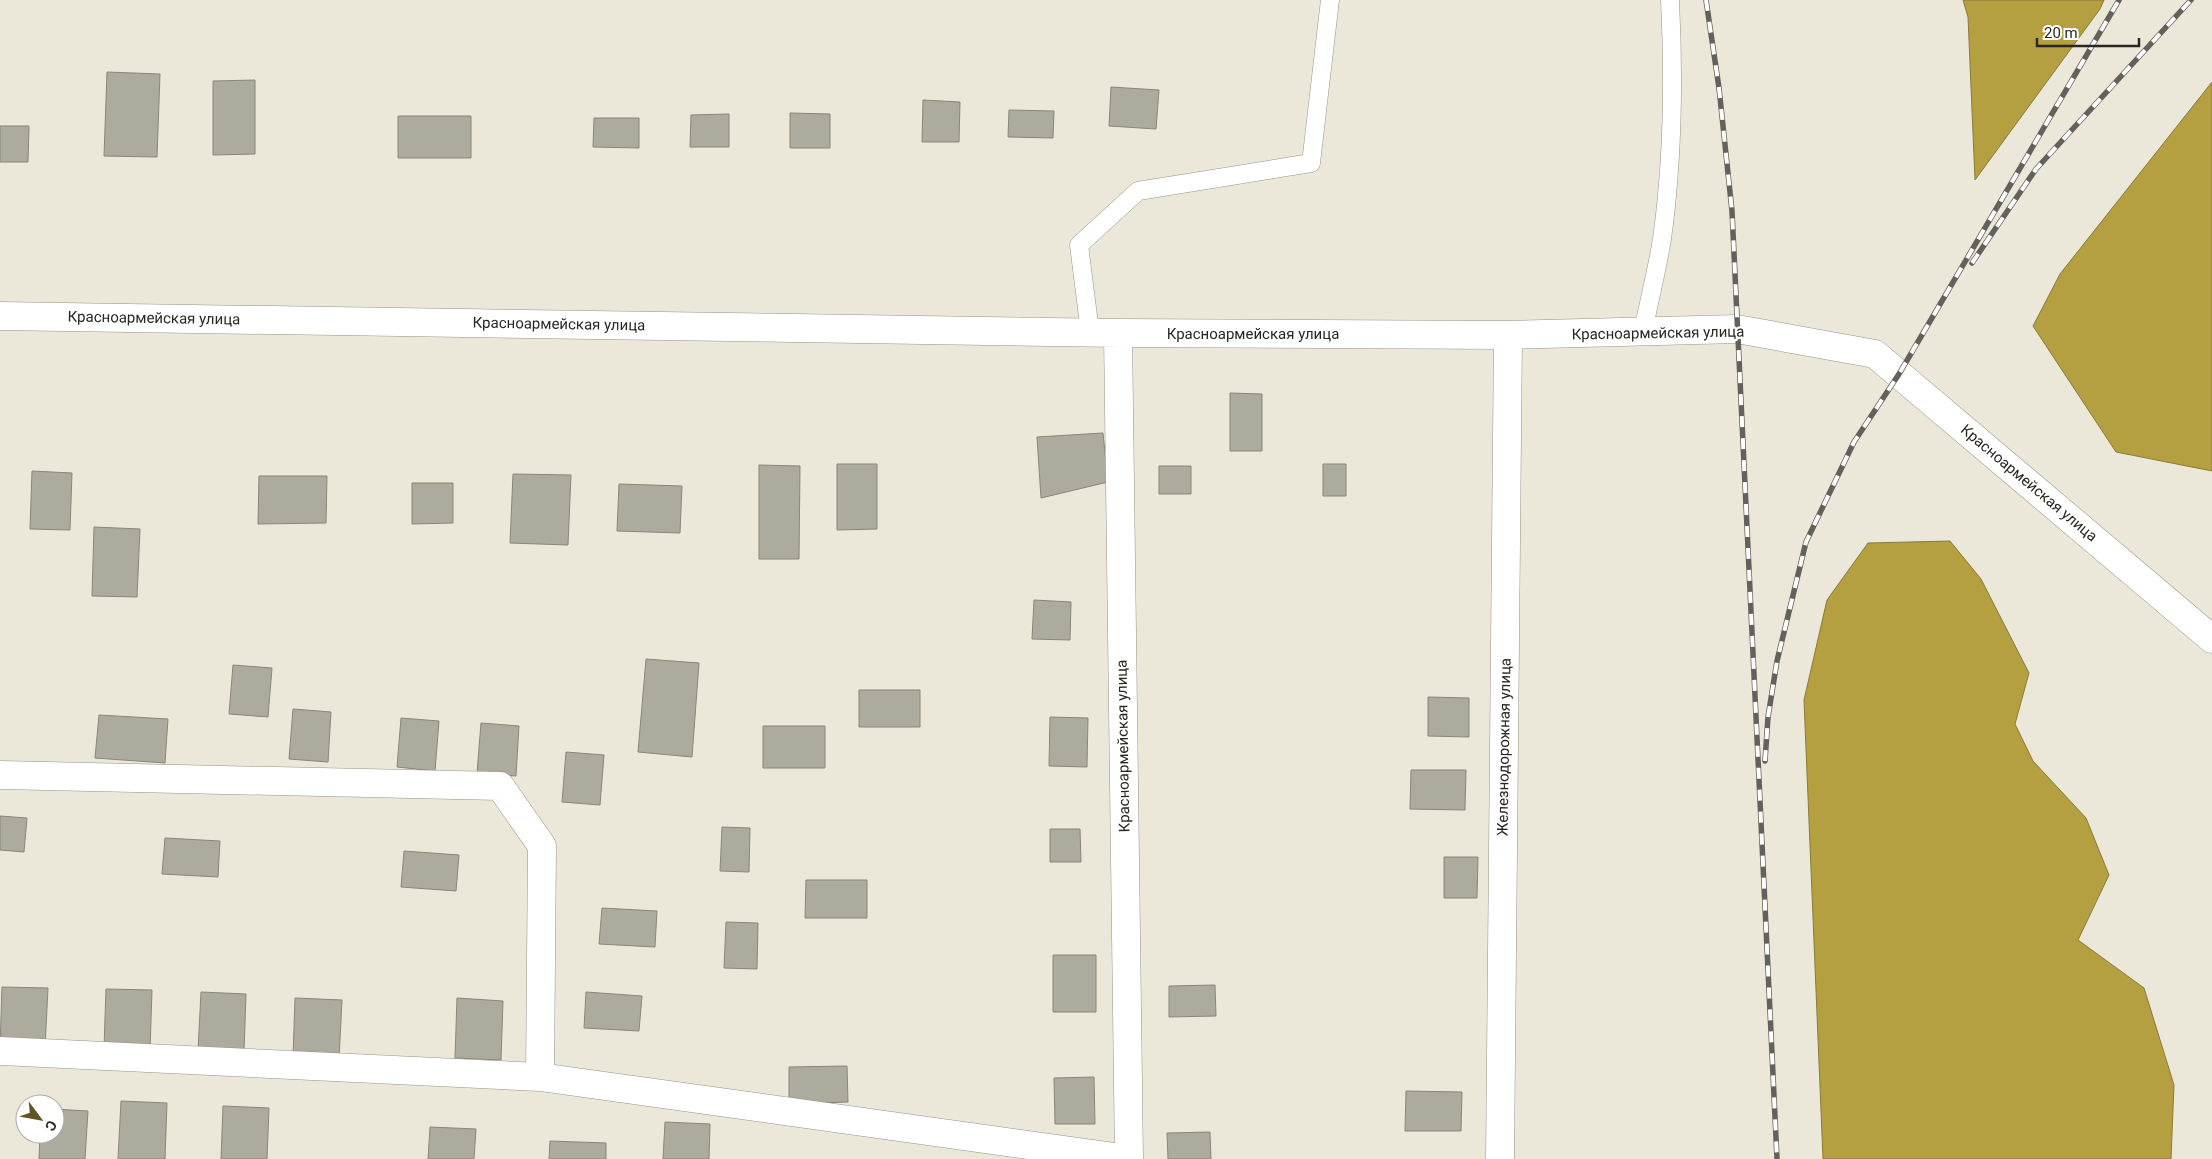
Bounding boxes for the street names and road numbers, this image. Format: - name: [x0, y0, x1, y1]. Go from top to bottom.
- street label: Красноармейская улица: [68, 307, 240, 329]
- street label: Красноармейская улица: [473, 313, 645, 335]
- street label: Красноармейская улица: [1572, 322, 1744, 344]
- street label: Красноармейская улица: [1167, 325, 1339, 343]
- street label: Красноармейская улица: [1957, 421, 2101, 545]
- street label: Железнодорожная улица: [1493, 658, 1515, 836]
- street label: Красноармейская улица: [1112, 660, 1134, 832]

